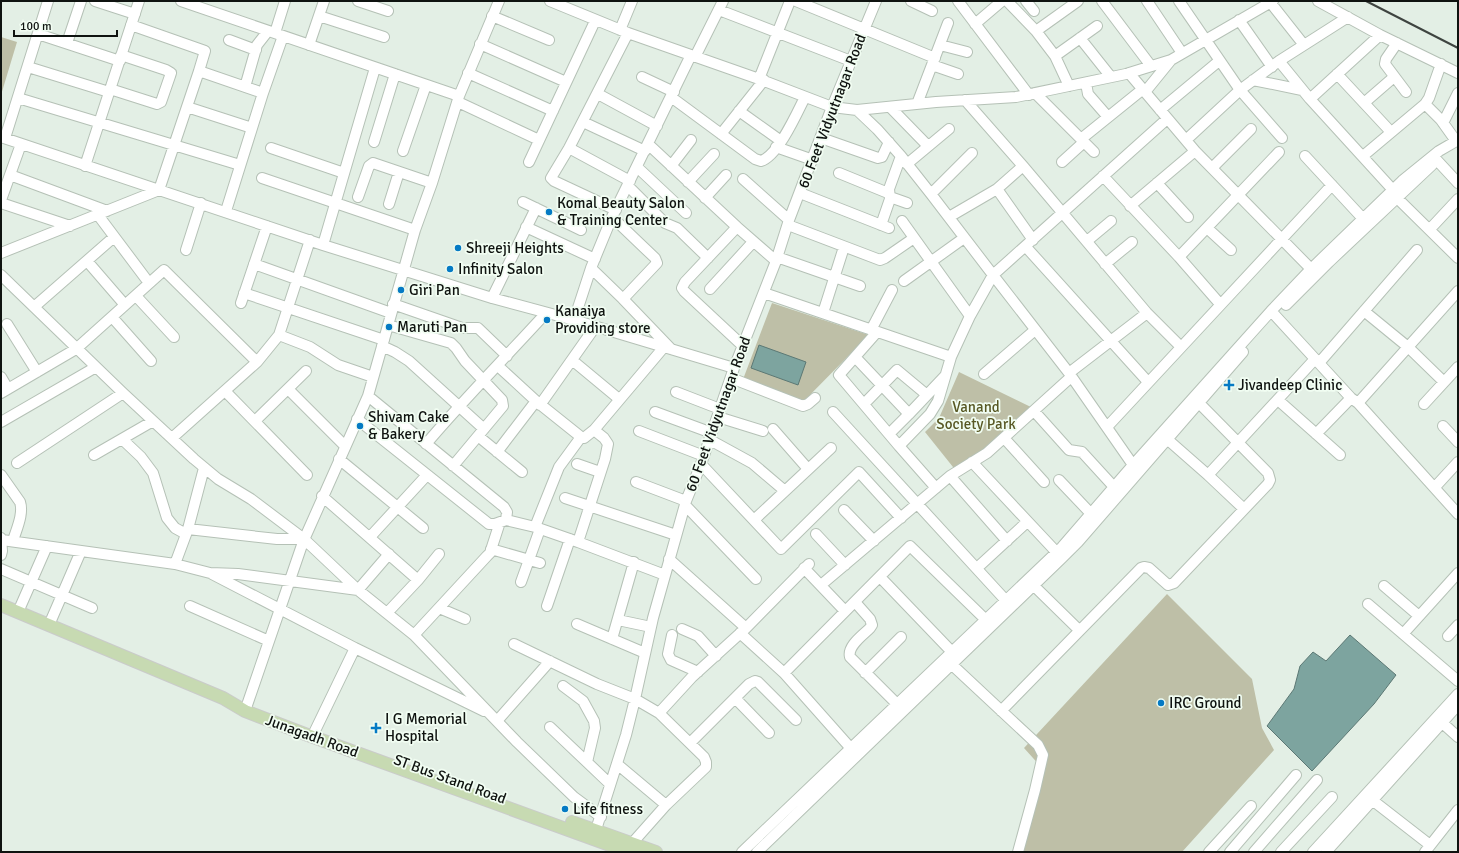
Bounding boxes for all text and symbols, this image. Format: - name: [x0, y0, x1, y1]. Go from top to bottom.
- scale bar: [14, 12, 117, 38]
- text: 100 m: [20, 19, 52, 34]
- street label: 60 Feet Vidyutnagar Road: [794, 31, 870, 191]
- place label: Komal Beauty Salon & Training Center: [557, 194, 685, 229]
- marker: Komal Beauty Salon & Training Center: [544, 207, 554, 217]
- place label: Shreeji Heights: [466, 239, 564, 257]
- marker: Shreeji Heights: [453, 243, 463, 253]
- place label: Infinity Salon: [458, 260, 543, 278]
- marker: Infinity Salon: [445, 264, 455, 274]
- place label: Giri Pan: [409, 281, 460, 299]
- marker: Giri Pan: [396, 285, 406, 295]
- place label: Kanaiya Providing store: [555, 302, 650, 337]
- marker: Kanaiya Providing store: [542, 315, 552, 325]
- place label: Maruti Pan: [397, 318, 467, 336]
- marker: Maruti Pan: [384, 322, 394, 332]
- street label: 60 Feet Vidyutnagar Road: [682, 334, 754, 494]
- place label: Jivandeep Clinic: [1238, 376, 1342, 394]
- marker: Jivandeep Clinic: [1223, 379, 1235, 391]
- park label: Vanand Society Park: [936, 398, 1016, 433]
- place label: Shivam Cake & Bakery: [368, 408, 449, 443]
- marker: Shivam Cake & Bakery: [355, 421, 365, 431]
- place label: IRC Ground: [1169, 694, 1242, 712]
- marker: IRC Ground: [1156, 698, 1166, 708]
- place label: I G Memorial Hospital: [385, 710, 467, 745]
- street label: Junagadh Road: [263, 711, 361, 761]
- marker: I G Memorial Hospital: [370, 722, 382, 734]
- street label: ST Bus Stand Road: [391, 750, 509, 808]
- place label: Life fitness: [573, 800, 643, 818]
- marker: Life fitness: [560, 804, 570, 814]

